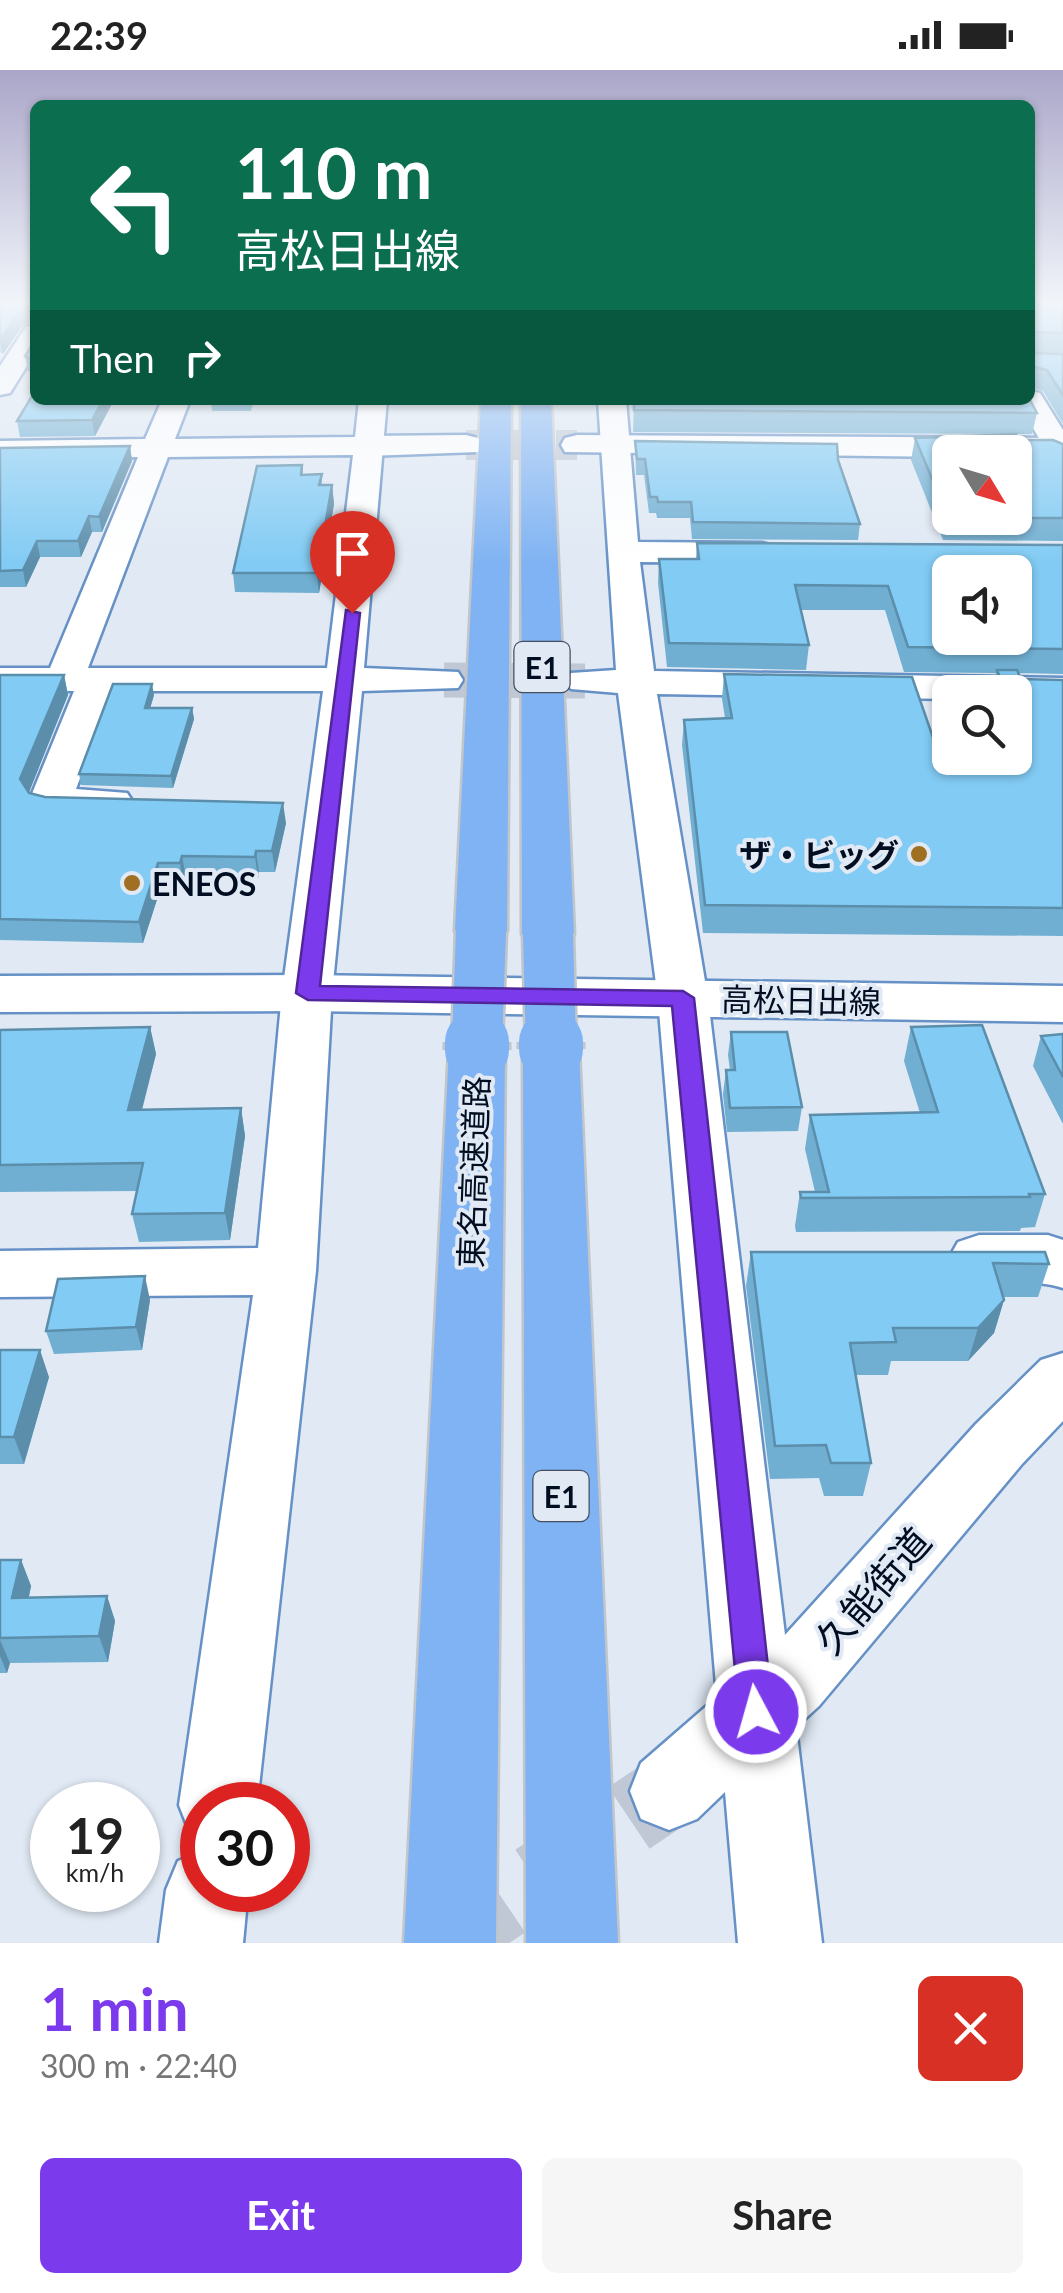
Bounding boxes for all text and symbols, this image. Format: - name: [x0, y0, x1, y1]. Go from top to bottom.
- text: 22:39: [50, 12, 148, 58]
- text: 110 m: [235, 130, 432, 214]
- icon: left: [70, 140, 200, 270]
- text: 高松日出線: [235, 223, 460, 277]
- icon: right: [175, 330, 230, 385]
- text: Then: [70, 335, 155, 381]
- north arrow: [932, 435, 1032, 535]
- map controls: [932, 435, 1032, 775]
- pin: [310, 511, 395, 614]
- icon: arrive: [325, 526, 380, 581]
- button: sound: [932, 555, 1032, 655]
- road number: E1: [514, 642, 570, 692]
- button: search: [932, 675, 1032, 775]
- place label: ザ・ビッグ: [739, 835, 899, 874]
- marker: ザ・ビッグ: [908, 843, 930, 865]
- place label: ENEOS: [152, 864, 256, 903]
- marker: ENEOS: [121, 872, 143, 894]
- street label: 高松日出線: [721, 979, 881, 1021]
- street label: 東名高速道路: [450, 1075, 496, 1269]
- road number: E1: [534, 1471, 588, 1521]
- street label: 久能街道: [805, 1518, 939, 1662]
- position arrow: [704, 1660, 808, 1764]
- speed limit sign: 30: [180, 1782, 310, 1912]
- text: 19: [66, 1805, 124, 1865]
- text: km/h: [66, 1857, 124, 1887]
- text: 1 min: [40, 1972, 189, 2044]
- button: close: [918, 1976, 1023, 2081]
- text: 300 m · 22:40: [40, 2046, 237, 2085]
- button: Exit: [40, 2158, 522, 2273]
- button: Share: [542, 2158, 1023, 2273]

